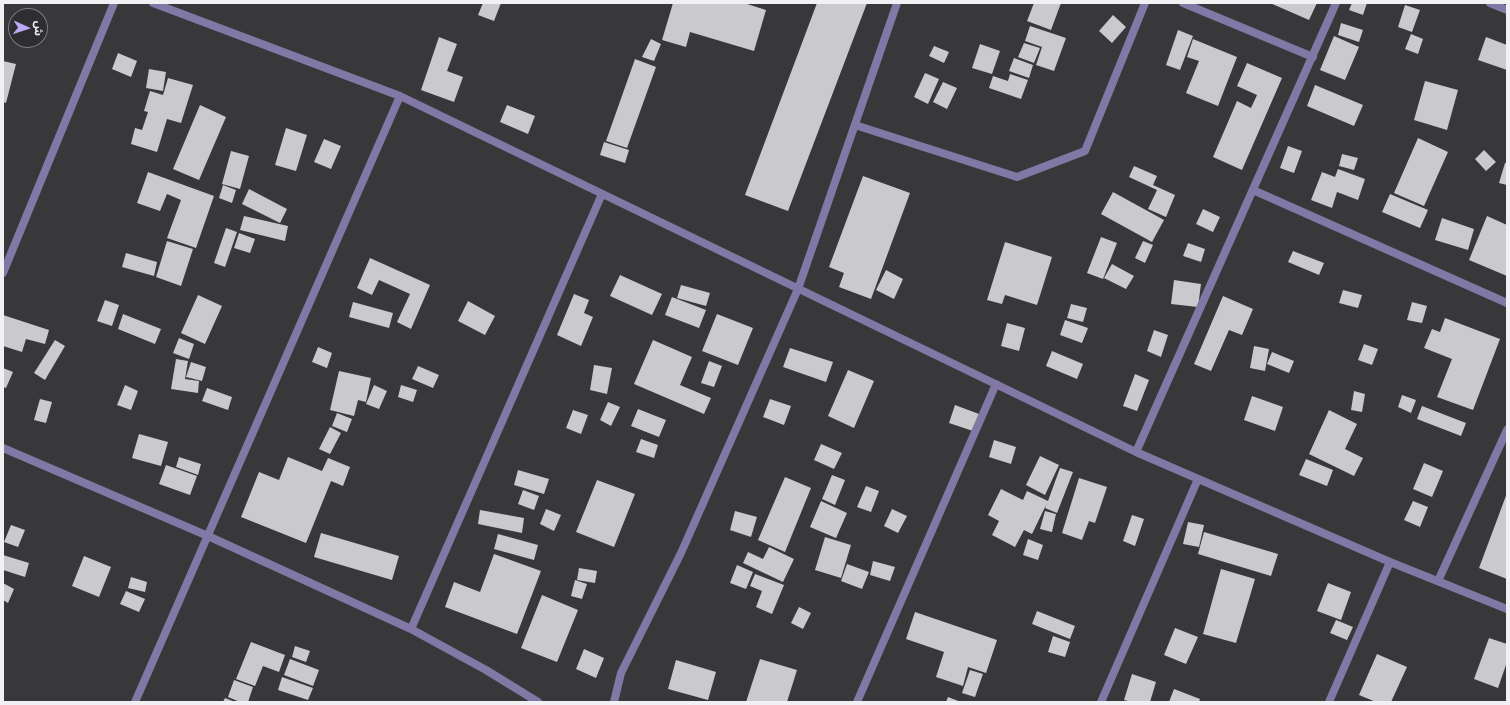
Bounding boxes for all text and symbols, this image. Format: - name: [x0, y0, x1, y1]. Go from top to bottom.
- north arrow: [8, 8, 48, 48]
- text: ش: [32, 21, 46, 36]

